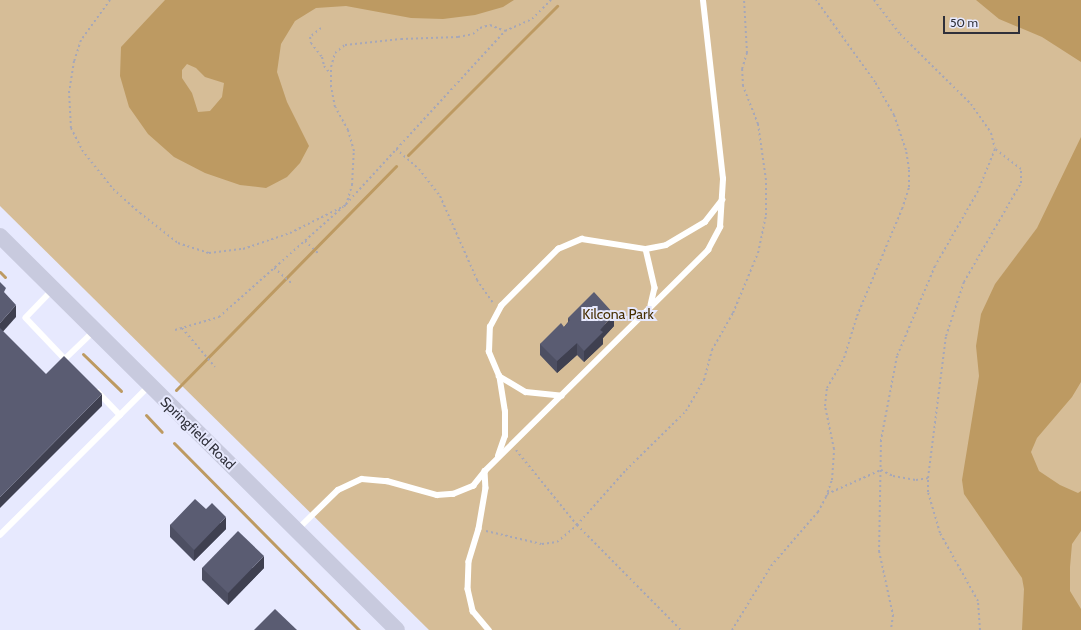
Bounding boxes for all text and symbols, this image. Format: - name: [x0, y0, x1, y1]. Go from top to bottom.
- scale bar: [945, 8, 1022, 34]
- text: 50 m: [950, 15, 978, 30]
- park label: Kilcona Park: [582, 306, 654, 322]
- street label: Springfield Road: [157, 393, 239, 473]

